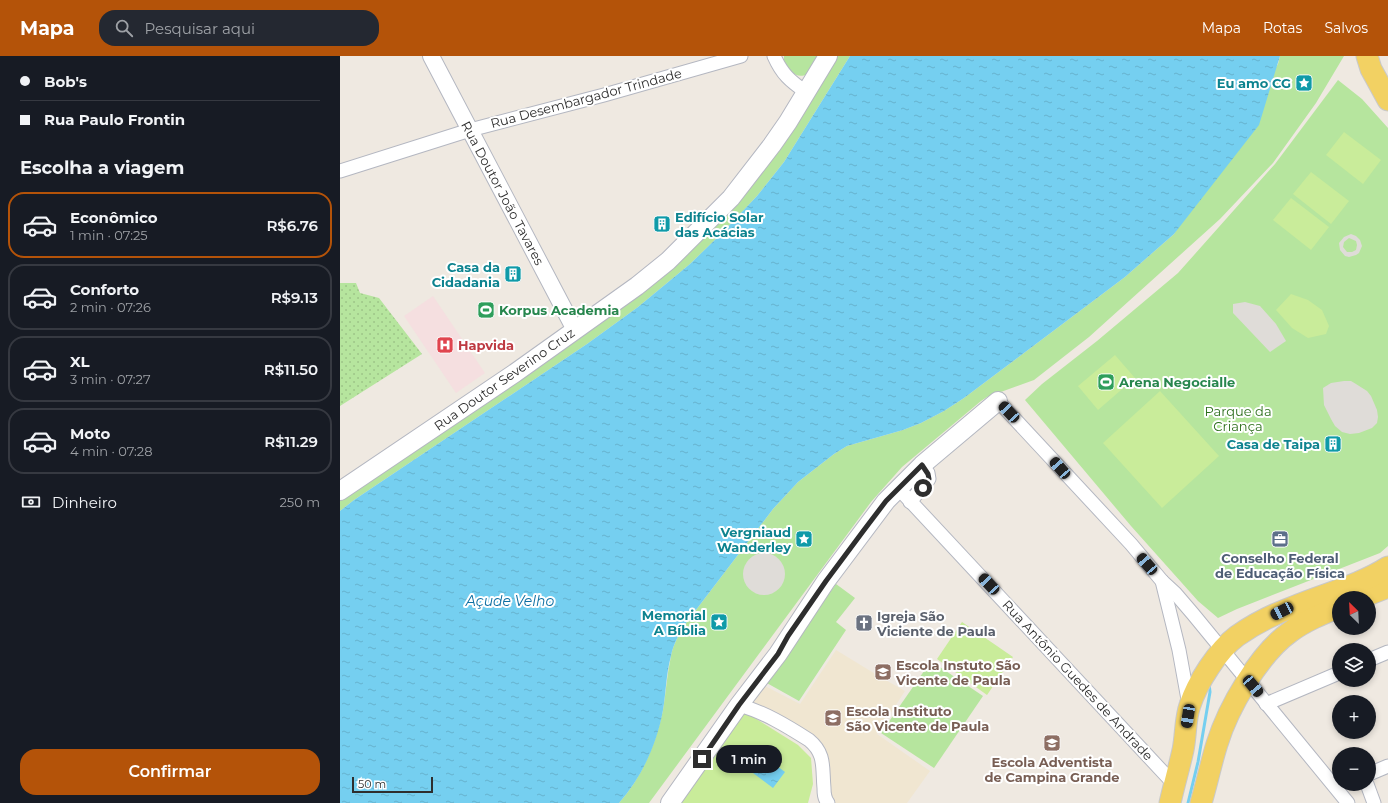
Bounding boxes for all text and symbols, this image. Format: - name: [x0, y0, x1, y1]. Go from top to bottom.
- search box: [99, 10, 379, 46]
- text: Mapa: [20, 17, 75, 40]
- icon: search: [113, 17, 135, 39]
- text: Pesquisar aqui: [145, 19, 255, 38]
- text: Mapa: [1202, 19, 1241, 37]
- text: Rotas: [1263, 19, 1302, 37]
- text: Salvos: [1324, 19, 1368, 37]
- street label: Rua Desembargador Trindade: [489, 65, 683, 131]
- text: Bob's: [44, 72, 87, 91]
- place icon: Eu amo CG: [1294, 73, 1314, 93]
- place label: Eu amo CG: [1217, 75, 1291, 91]
- text: Rua Paulo Frontin: [44, 110, 185, 129]
- street label: Rua Doutor João Tavares: [458, 118, 548, 268]
- text: Escolha a viagem: [20, 157, 184, 179]
- icon: car: [22, 207, 58, 243]
- text: Econômico: [70, 208, 158, 227]
- place label: Edifício Solar das Acácias: [675, 209, 764, 240]
- building icon: Edifício Solar das Acácias: [652, 214, 672, 234]
- text: R$6.76: [266, 216, 318, 235]
- text: 1 min · 07:25: [70, 227, 148, 243]
- place label: Casa da Cidadania: [432, 259, 500, 290]
- building icon: Casa da Cidadania: [503, 264, 523, 284]
- icon: car: [22, 279, 58, 315]
- text: Conforto: [70, 280, 139, 299]
- text: R$9.13: [271, 288, 318, 307]
- text: 2 min · 07:26: [70, 299, 151, 315]
- sports icon: Korpus Academia: [476, 300, 496, 320]
- place label: Korpus Academia: [499, 302, 619, 318]
- street label: Rua Doutor Severino Cruz: [431, 324, 578, 434]
- hospital icon: Hapvida: [435, 335, 455, 355]
- place label: Hapvida: [458, 337, 514, 353]
- icon: car: [22, 351, 58, 387]
- text: XL: [70, 352, 89, 371]
- text: R$11.50: [264, 360, 318, 379]
- text: 3 min · 07:27: [70, 371, 151, 387]
- sports icon: Arena Negocialle: [1096, 372, 1116, 392]
- place label: Arena Negocialle: [1118, 374, 1235, 390]
- car: [996, 399, 1022, 425]
- park label: Parque da Criança: [1204, 403, 1272, 434]
- icon: car: [22, 423, 58, 459]
- text: Moto: [70, 424, 110, 443]
- text: R$11.29: [264, 432, 318, 451]
- building icon: Casa de Taipa: [1323, 434, 1343, 454]
- place label: Casa de Taipa: [1227, 436, 1320, 452]
- text: 4 min · 07:28: [70, 443, 153, 459]
- car: [1048, 455, 1072, 481]
- route start: [914, 479, 932, 497]
- icon: cash: [20, 491, 42, 513]
- text: Dinheiro: [52, 493, 117, 512]
- text: 250 m: [279, 494, 320, 510]
- place label: Vergniaud Wanderley: [717, 524, 791, 555]
- place icon: Vergniaud Wanderley: [794, 529, 814, 549]
- office icon: Conselho Federal de Educação Física: [1270, 529, 1290, 549]
- place label: Conselho Federal de Educação Física: [1215, 550, 1345, 581]
- car: [1135, 551, 1159, 577]
- car: [976, 571, 1002, 597]
- north arrow: [1332, 591, 1376, 635]
- map controls: [1332, 591, 1376, 791]
- water label: Açude Velho: [465, 592, 554, 610]
- street label: Rua Antônio Guedes de Andrade: [999, 597, 1157, 764]
- car: [1269, 600, 1295, 622]
- place label: Memorial A Bíblia: [642, 607, 706, 638]
- place label: Igreja São Viciente de Paula: [876, 608, 996, 639]
- place icon: Memorial A Bíblia: [709, 612, 729, 632]
- church icon: Igreja São Viciente de Paula: [854, 613, 874, 633]
- button: layers: [1332, 643, 1376, 687]
- place label: Escola Instuto São Vicente de Paula: [895, 657, 1021, 688]
- school or university icon: Escola Instuto São Vicente de Paula: [873, 662, 893, 682]
- car: [1241, 673, 1265, 699]
- button: +: [1332, 695, 1376, 739]
- place label: Escola Instituto São Vicente de Paula: [846, 703, 989, 734]
- car: [1180, 703, 1196, 729]
- school or university icon: Escola Instituto São Vicente de Paula: [823, 708, 843, 728]
- school or university icon: Escola Adventista de Campina Grande: [1042, 733, 1062, 753]
- callout: 1 min: [716, 745, 782, 773]
- button: −: [1332, 747, 1376, 791]
- button: Confirmar: [20, 749, 320, 795]
- route end: [693, 750, 711, 768]
- text: 1 min: [732, 751, 766, 767]
- place label: Escola Adventista de Campina Grande: [985, 754, 1119, 785]
- scale bar: [352, 775, 433, 794]
- text: 50 m: [358, 777, 386, 791]

